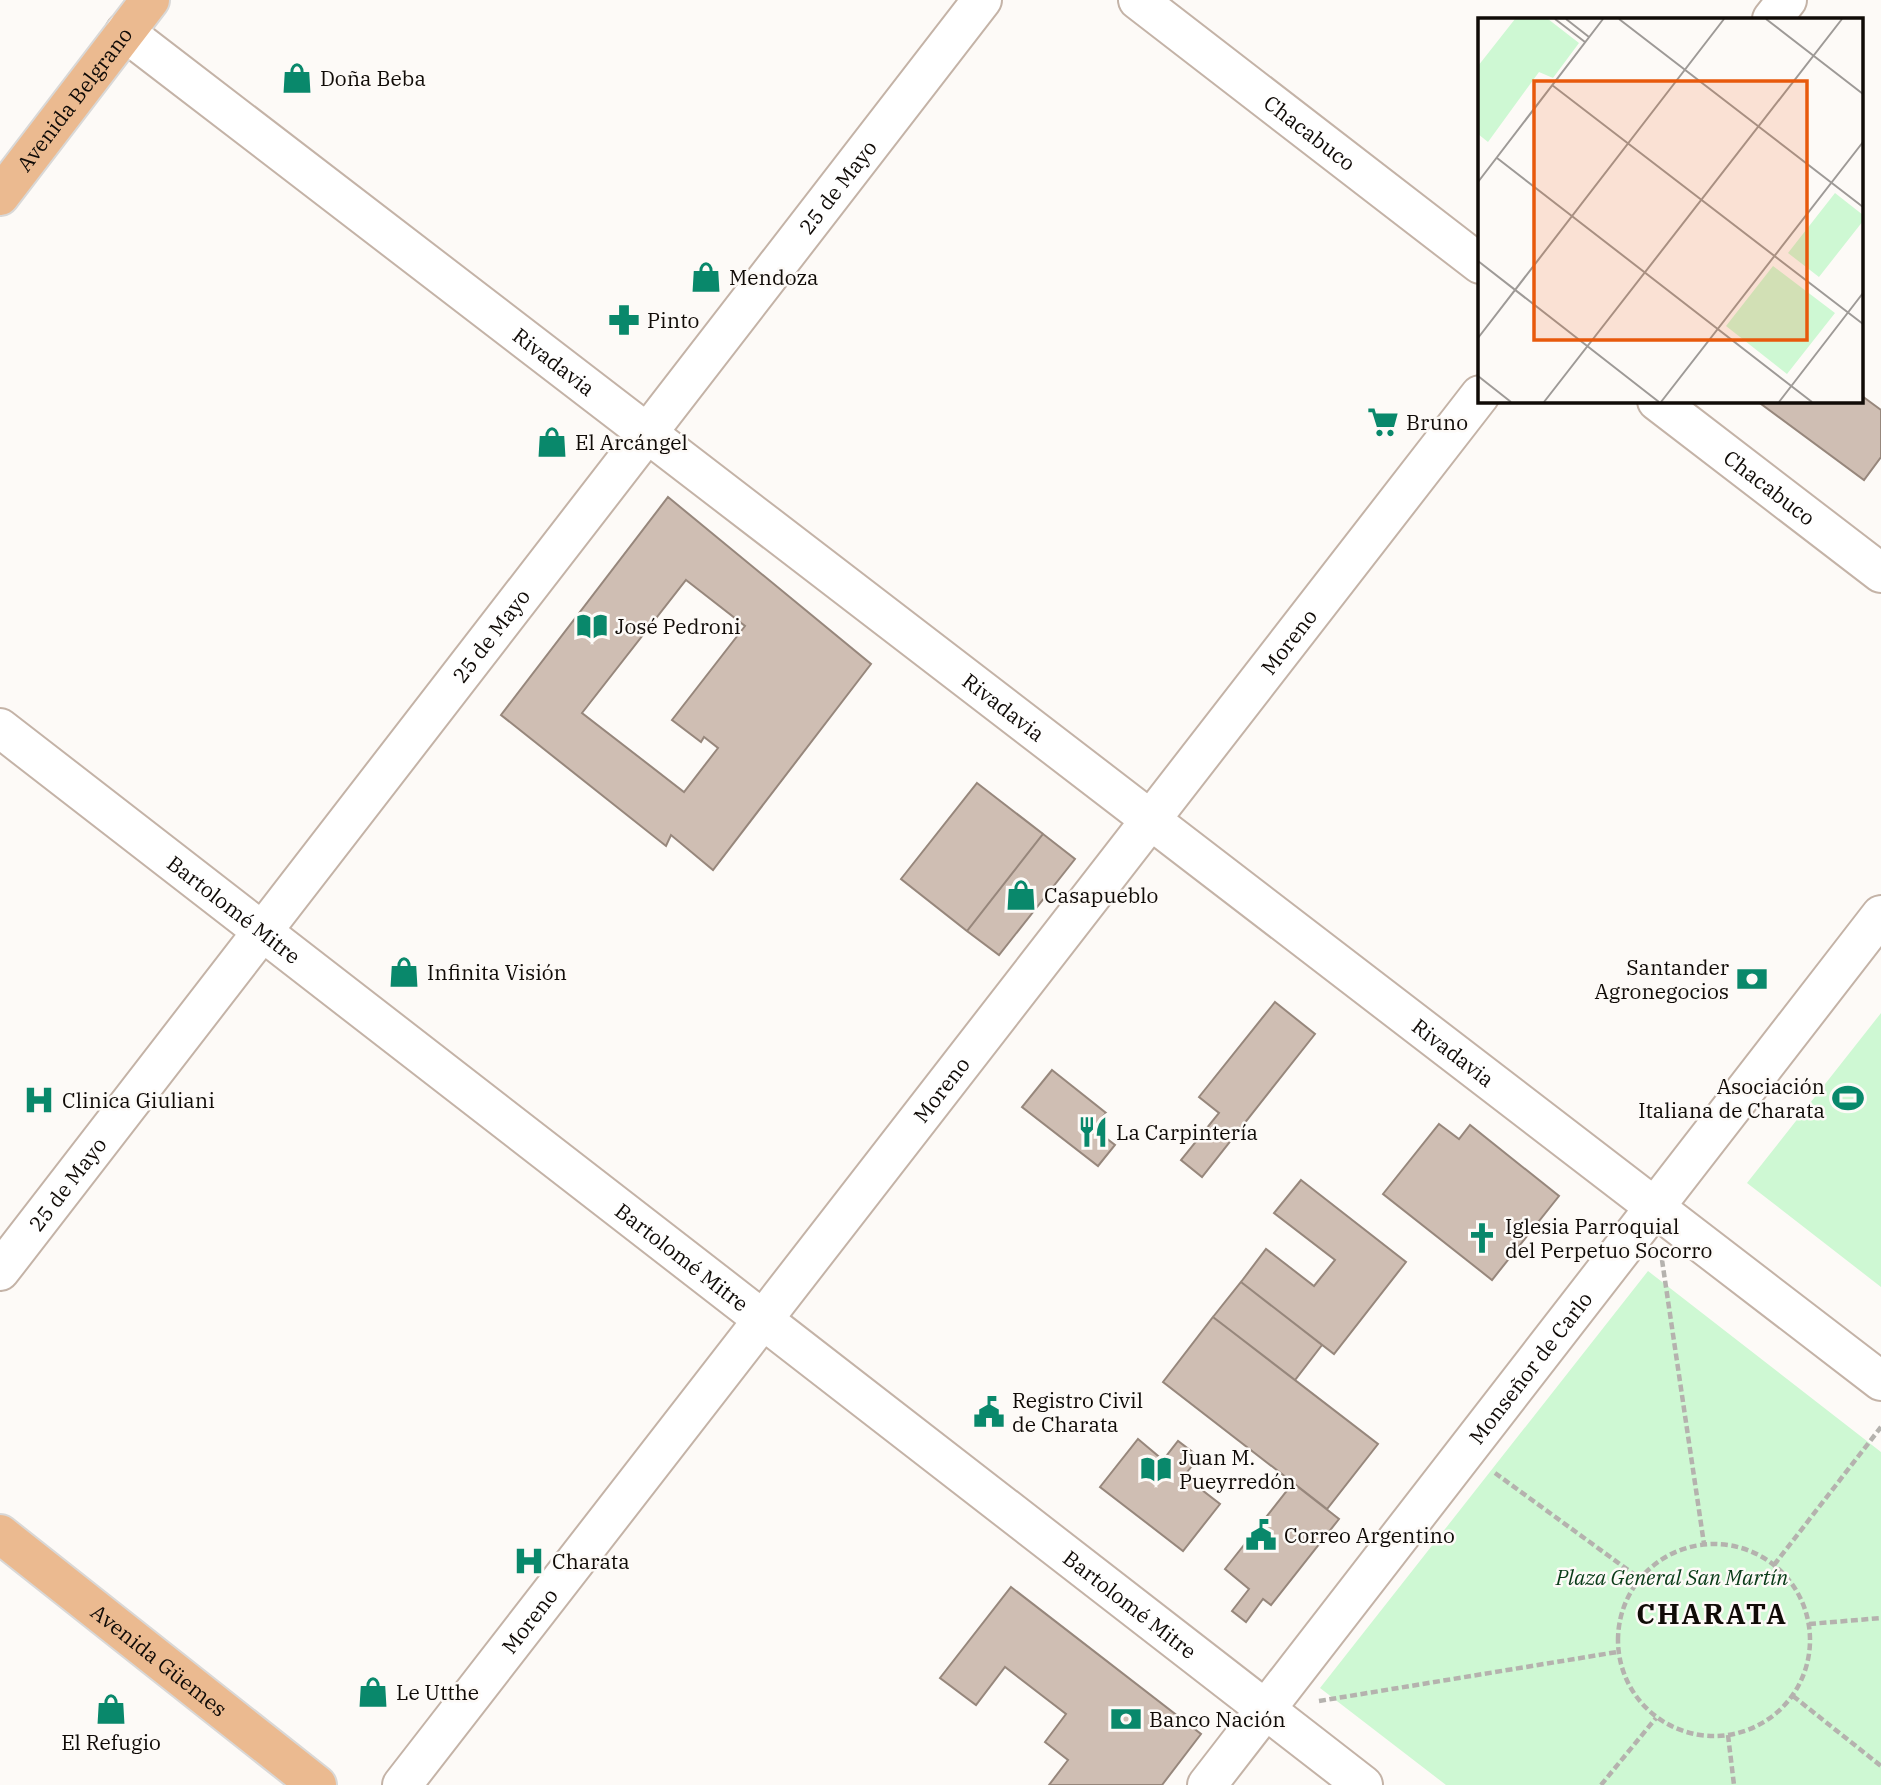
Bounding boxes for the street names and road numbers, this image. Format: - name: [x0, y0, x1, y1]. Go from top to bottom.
- street label: Avenida Belgrano: [10, 21, 138, 177]
- street label: Chacabuco: [1258, 88, 1361, 177]
- street label: 25 de Mayo: [792, 134, 883, 240]
- street label: Rivadavia: [507, 321, 601, 402]
- street label: Chacabuco: [1718, 443, 1821, 532]
- street label: 25 de Mayo: [446, 583, 536, 688]
- street label: Moreno: [1254, 603, 1323, 680]
- street label: Rivadavia: [957, 667, 1050, 747]
- street label: Bartolomé Mitre: [161, 849, 306, 970]
- street label: Rivadavia: [1407, 1012, 1500, 1093]
- street label: Moreno: [907, 1051, 976, 1128]
- street label: 25 de Mayo: [22, 1131, 112, 1237]
- street label: Bartolomé Mitre: [610, 1196, 754, 1317]
- street label: Monseñor de Carlo: [1462, 1286, 1598, 1450]
- street label: Bartolomé Mitre: [1058, 1544, 1202, 1665]
- street label: Moreno: [495, 1582, 564, 1659]
- street label: Avenida Güemes: [85, 1597, 233, 1723]

